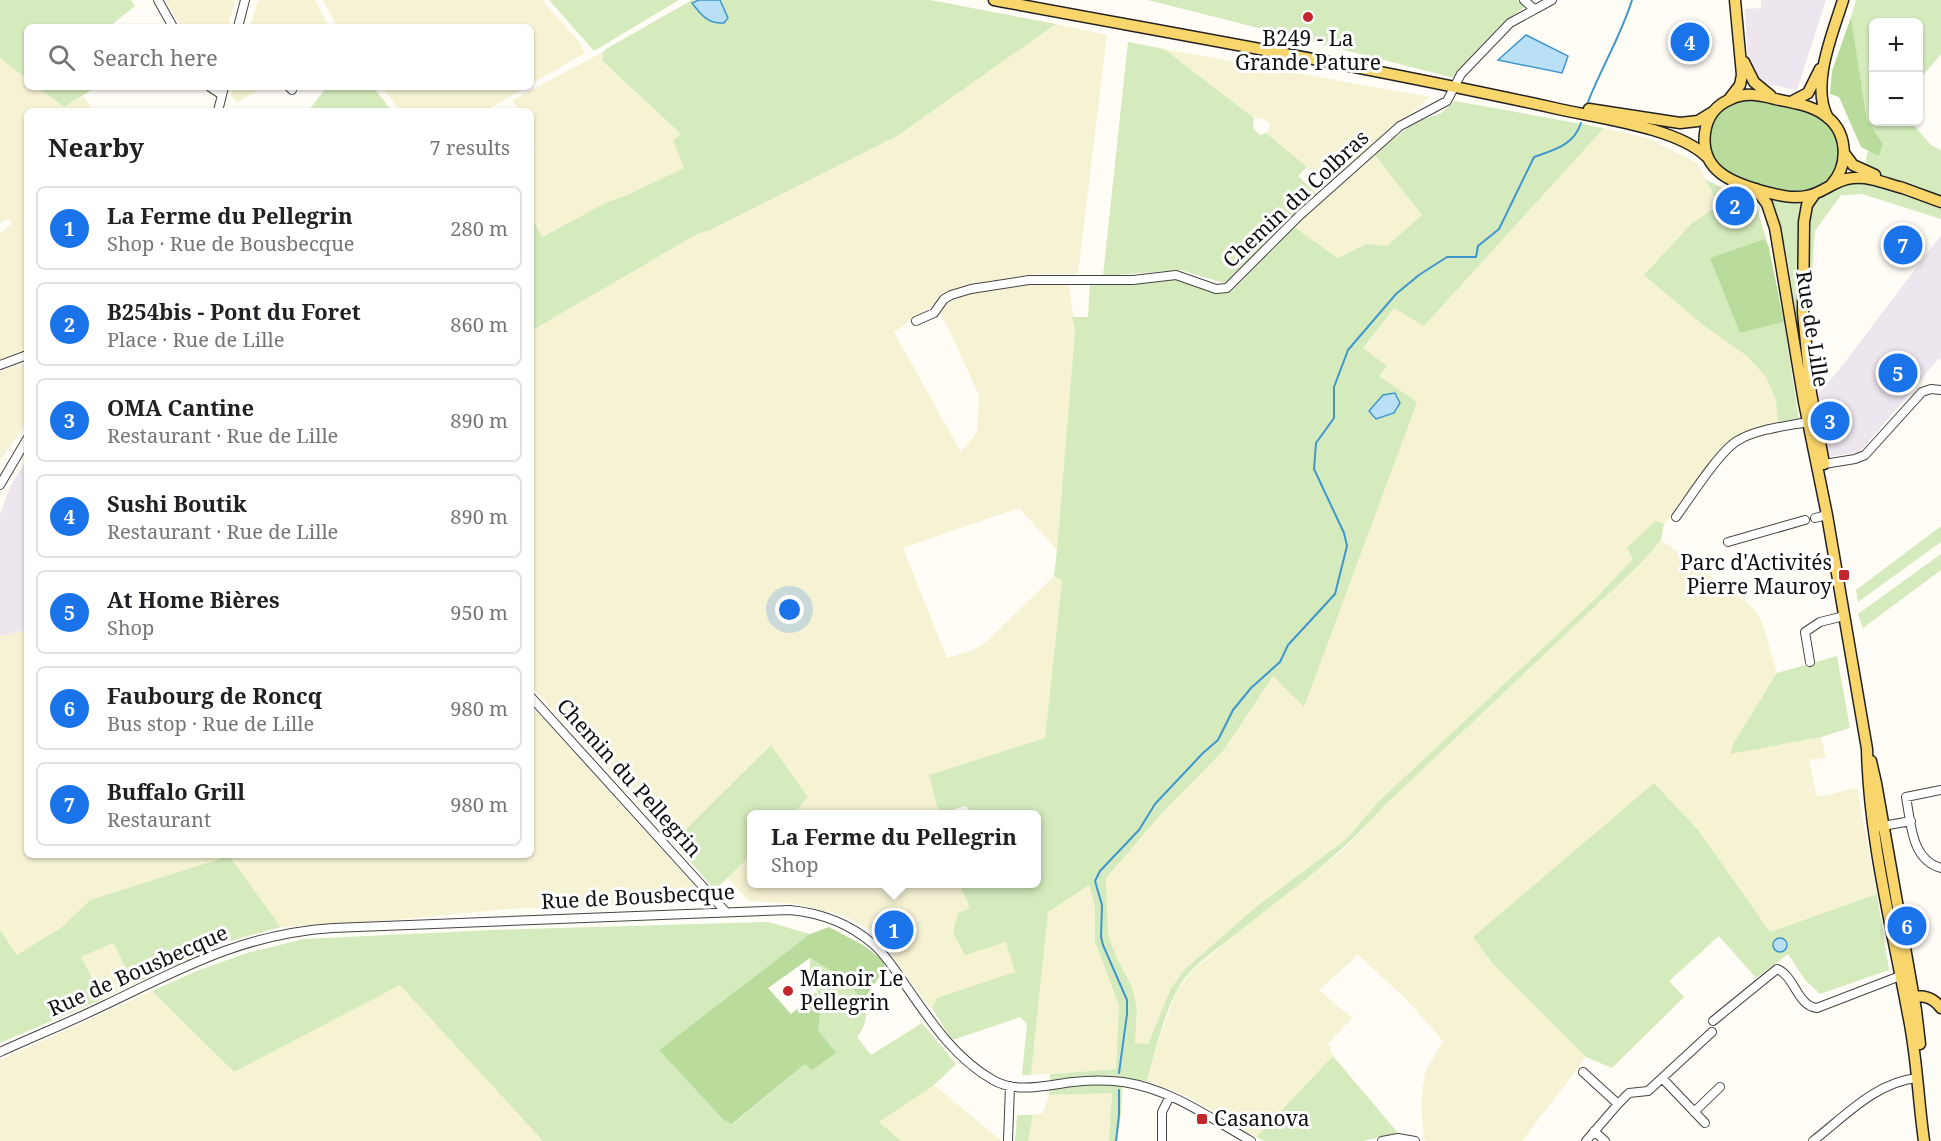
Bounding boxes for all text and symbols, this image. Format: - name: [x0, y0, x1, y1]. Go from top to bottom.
- marker: B249 - La Grande Pature: [1301, 10, 1315, 24]
- map controls: [1869, 18, 1923, 126]
- button: +: [1869, 18, 1923, 72]
- pin: 4: [1670, 20, 1710, 64]
- search box: [24, 24, 534, 90]
- place label: B249 - La Grande Pature: [1235, 24, 1381, 76]
- icon: search: [45, 41, 78, 74]
- text: Search here: [93, 42, 218, 72]
- button: −: [1869, 72, 1923, 126]
- street label: Chemin du Colbras: [1216, 123, 1374, 273]
- text: Nearby: [48, 129, 144, 165]
- text: 7 results: [430, 134, 510, 161]
- pin: 2: [1716, 184, 1754, 228]
- text: La Ferme du Pellegrin: [107, 200, 353, 230]
- text: 1: [64, 215, 75, 242]
- text: 280 m: [450, 215, 508, 242]
- pin: 7: [1884, 222, 1922, 268]
- text: Shop · Rue de Bousbecque: [107, 230, 355, 257]
- street label: Rue de Lille: [1790, 269, 1836, 389]
- text: B254bis - Pont du Foret: [107, 296, 361, 326]
- text: 2: [64, 311, 75, 338]
- text: 860 m: [450, 311, 508, 338]
- text: Place · Rue de Lille: [107, 326, 284, 353]
- pin: 5: [1878, 350, 1918, 395]
- text: OMA Cantine: [107, 392, 254, 422]
- pin: 3: [1810, 398, 1850, 444]
- text: 3: [64, 407, 75, 434]
- text: 890 m: [450, 407, 508, 434]
- text: Restaurant · Rue de Lille: [107, 422, 338, 449]
- text: Sushi Boutik: [107, 488, 247, 518]
- text: 4: [64, 503, 75, 530]
- text: 890 m: [450, 503, 508, 530]
- text: Restaurant · Rue de Lille: [107, 518, 338, 545]
- place label: Parc d'Activités Pierre Mauroy: [1680, 548, 1832, 600]
- marker: Parc d'Activités Pierre Mauroy: [1837, 568, 1851, 582]
- text: At Home Bières: [107, 584, 280, 614]
- your location: [775, 595, 804, 624]
- text: 5: [64, 599, 75, 626]
- text: 950 m: [450, 599, 508, 626]
- text: Shop: [107, 614, 154, 641]
- text: Faubourg de Roncq: [107, 680, 322, 710]
- street label: Chemin du Pellegrin: [551, 692, 709, 863]
- text: 6: [64, 695, 75, 722]
- text: 980 m: [450, 695, 508, 722]
- text: Bus stop · Rue de Lille: [107, 710, 314, 737]
- text: Buffalo Grill: [107, 776, 245, 806]
- text: 7: [64, 791, 75, 818]
- text: 980 m: [450, 791, 508, 818]
- text: Restaurant: [107, 806, 211, 833]
- popup: [747, 810, 1041, 888]
- text: La Ferme du Pellegrin: [771, 821, 1017, 851]
- text: Shop: [771, 851, 819, 878]
- street label: Rue de Bousbecque: [540, 877, 736, 915]
- pin: 6: [1888, 904, 1926, 948]
- pin: 1: [874, 908, 914, 952]
- street label: Rue de Bousbecque: [43, 918, 232, 1022]
- place label: Manoir Le Pellegrin: [800, 964, 904, 1016]
- marker: Manoir Le Pellegrin: [781, 984, 795, 998]
- place label: Casanova: [1214, 1104, 1310, 1132]
- marker: Casanova: [1195, 1112, 1209, 1126]

